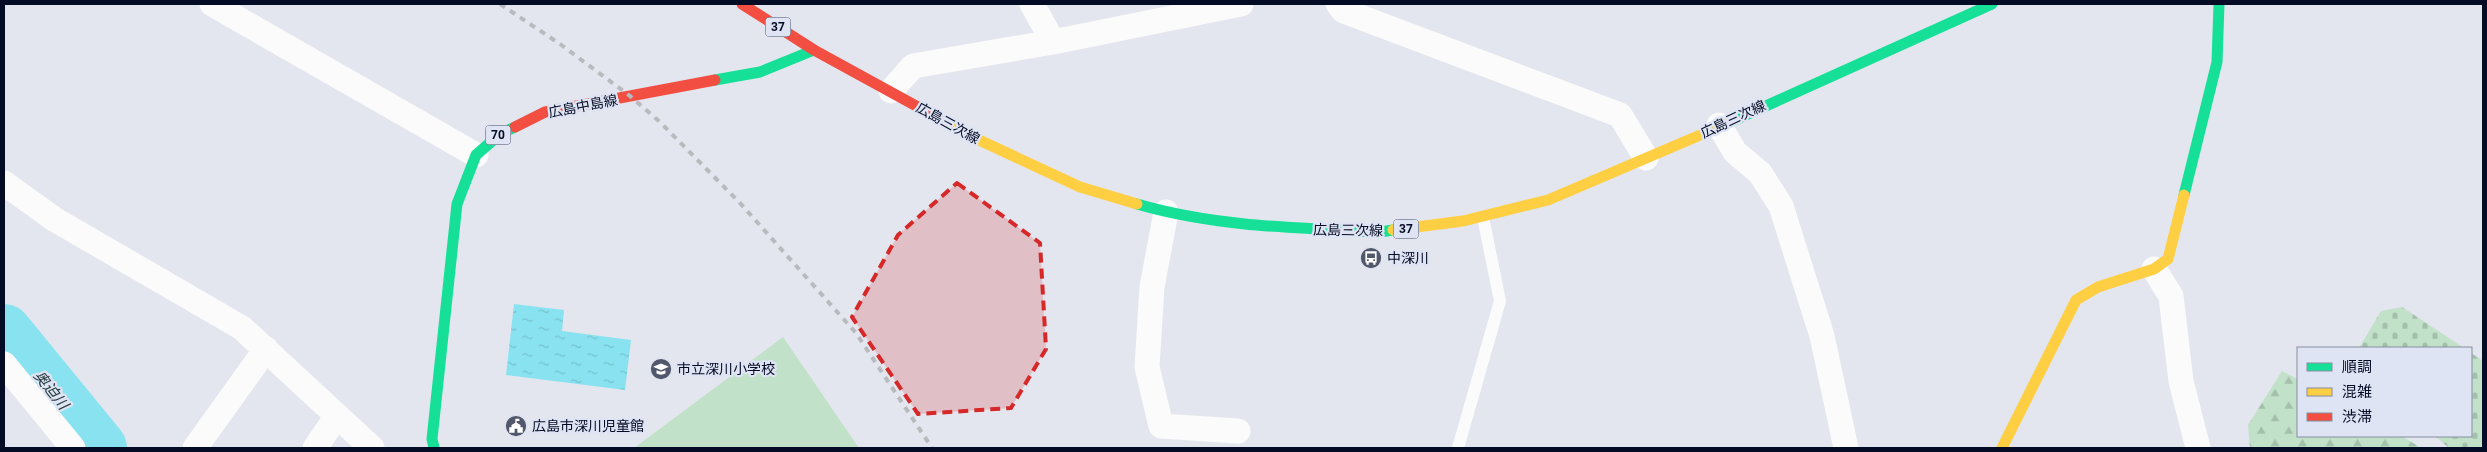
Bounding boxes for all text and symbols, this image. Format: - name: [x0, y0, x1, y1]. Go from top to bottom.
- road number: 37: [766, 18, 790, 36]
- street label: 広島中島線: [547, 91, 619, 121]
- street label: 広島三次線: [1698, 97, 1768, 141]
- street label: 広島三次線: [914, 99, 982, 147]
- road number: 70: [486, 126, 510, 144]
- road number: 37: [1394, 220, 1418, 238]
- street label: 広島三次線: [1313, 221, 1383, 239]
- bus stop icon: 中深川: [1359, 246, 1383, 270]
- place label: 中深川: [1387, 250, 1429, 266]
- legend: [2297, 347, 2472, 437]
- school or university icon: 市立深川小学校: [649, 357, 673, 381]
- text: 順調: [2342, 358, 2372, 376]
- place label: 市立深川小学校: [677, 361, 775, 377]
- water label: 奥迫川: [30, 367, 73, 415]
- text: 混雑: [2342, 383, 2372, 401]
- text: 渋滞: [2342, 408, 2372, 426]
- public building icon: 広島市深川児童館: [504, 414, 528, 438]
- place label: 広島市深川児童館: [532, 418, 644, 434]

